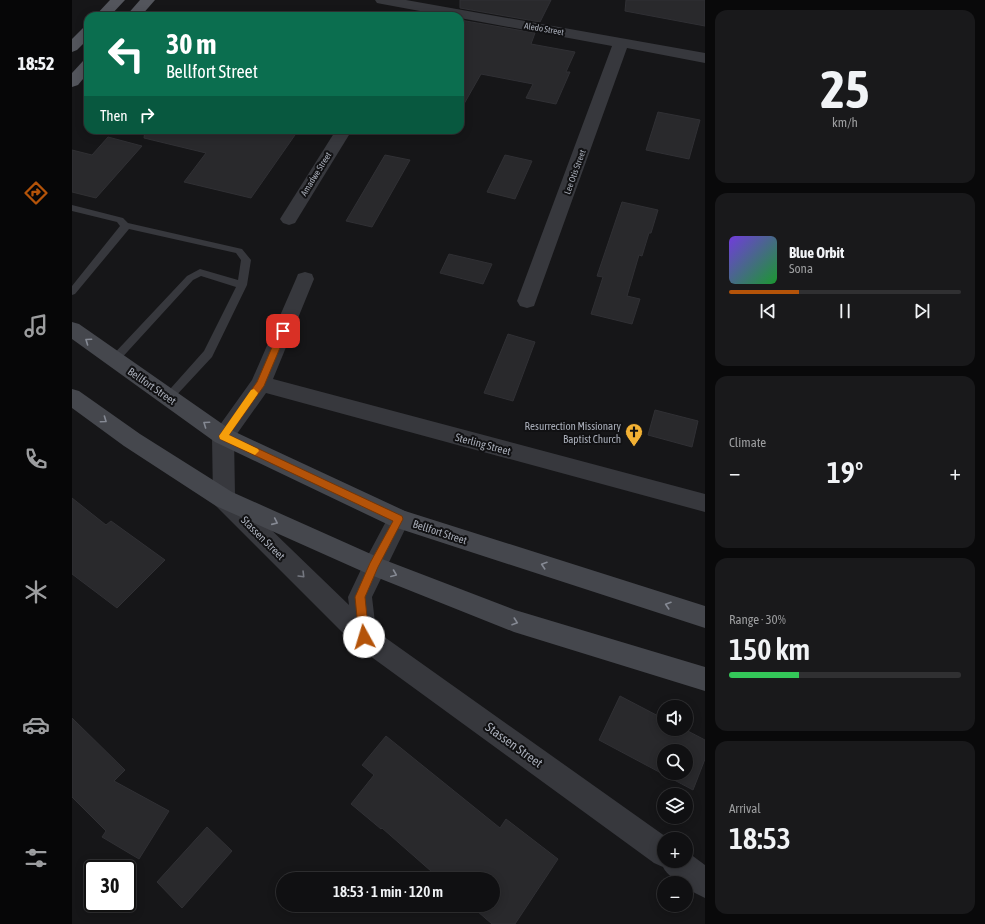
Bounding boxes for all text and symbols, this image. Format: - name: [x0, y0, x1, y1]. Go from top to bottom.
- street label: Aledo Street: [523, 21, 565, 37]
- icon: left: [100, 28, 152, 80]
- text: 30 m: [166, 28, 216, 60]
- text: 18:52: [17, 53, 55, 74]
- text: 25: [821, 59, 869, 119]
- text: Bellfort Street: [166, 61, 258, 82]
- icon: right: [136, 104, 158, 126]
- text: Then: [100, 107, 128, 124]
- text: km/h: [832, 115, 858, 130]
- street label: Lee Otis Street: [562, 148, 588, 196]
- street label: Amadwe Street: [299, 150, 334, 198]
- icon: directions: [22, 179, 50, 207]
- text: Blue Orbit: [789, 244, 844, 261]
- text: Sona: [789, 261, 813, 276]
- icon: previous: [757, 300, 779, 322]
- icon: pause: [834, 300, 856, 322]
- icon: next: [911, 300, 933, 322]
- icon: music: [22, 312, 50, 340]
- pin: [266, 314, 300, 348]
- icon: arrive: [272, 320, 294, 342]
- one-way arrow: [85, 338, 92, 346]
- street label: Bellfort Street: [126, 365, 178, 407]
- one-way arrow: [100, 415, 107, 423]
- place label: Resurrection Missionary Baptist Church: [525, 420, 621, 445]
- one-way arrow: [203, 422, 210, 429]
- church icon: Resurrection Missionary Baptist Church: [624, 422, 644, 447]
- street label: Sterling Street: [454, 431, 512, 457]
- text: Climate: [729, 435, 766, 450]
- icon: phone: [22, 445, 50, 473]
- text: 19°: [827, 455, 863, 489]
- text: −: [729, 459, 740, 485]
- text: +: [950, 459, 961, 485]
- street label: Stassen Street: [239, 514, 287, 562]
- one-way arrow: [271, 517, 279, 525]
- street label: Bellfort Street: [411, 518, 469, 546]
- one-way arrow: [541, 562, 548, 570]
- one-way arrow: [390, 569, 398, 577]
- one-way arrow: [297, 571, 305, 578]
- icon: climate: [22, 578, 50, 606]
- one-way arrow: [665, 601, 672, 610]
- text: Range · 30%: [729, 612, 786, 627]
- position arrow: [343, 616, 385, 658]
- one-way arrow: [512, 617, 519, 625]
- text: 150 km: [729, 632, 810, 666]
- map controls: [657, 700, 693, 912]
- button: sound: [657, 700, 693, 736]
- icon: car: [22, 711, 50, 739]
- street label: Stassen Street: [483, 719, 546, 771]
- button: search: [657, 744, 693, 780]
- button: layers: [657, 788, 693, 824]
- text: Arrival: [729, 801, 761, 816]
- text: 18:53: [729, 821, 791, 855]
- button: +: [657, 832, 693, 868]
- icon: filters: [22, 844, 50, 872]
- speed limit sign: 30: [84, 860, 136, 912]
- button: −: [657, 876, 693, 912]
- text: 18:53 · 1 min · 120 m: [333, 883, 443, 900]

